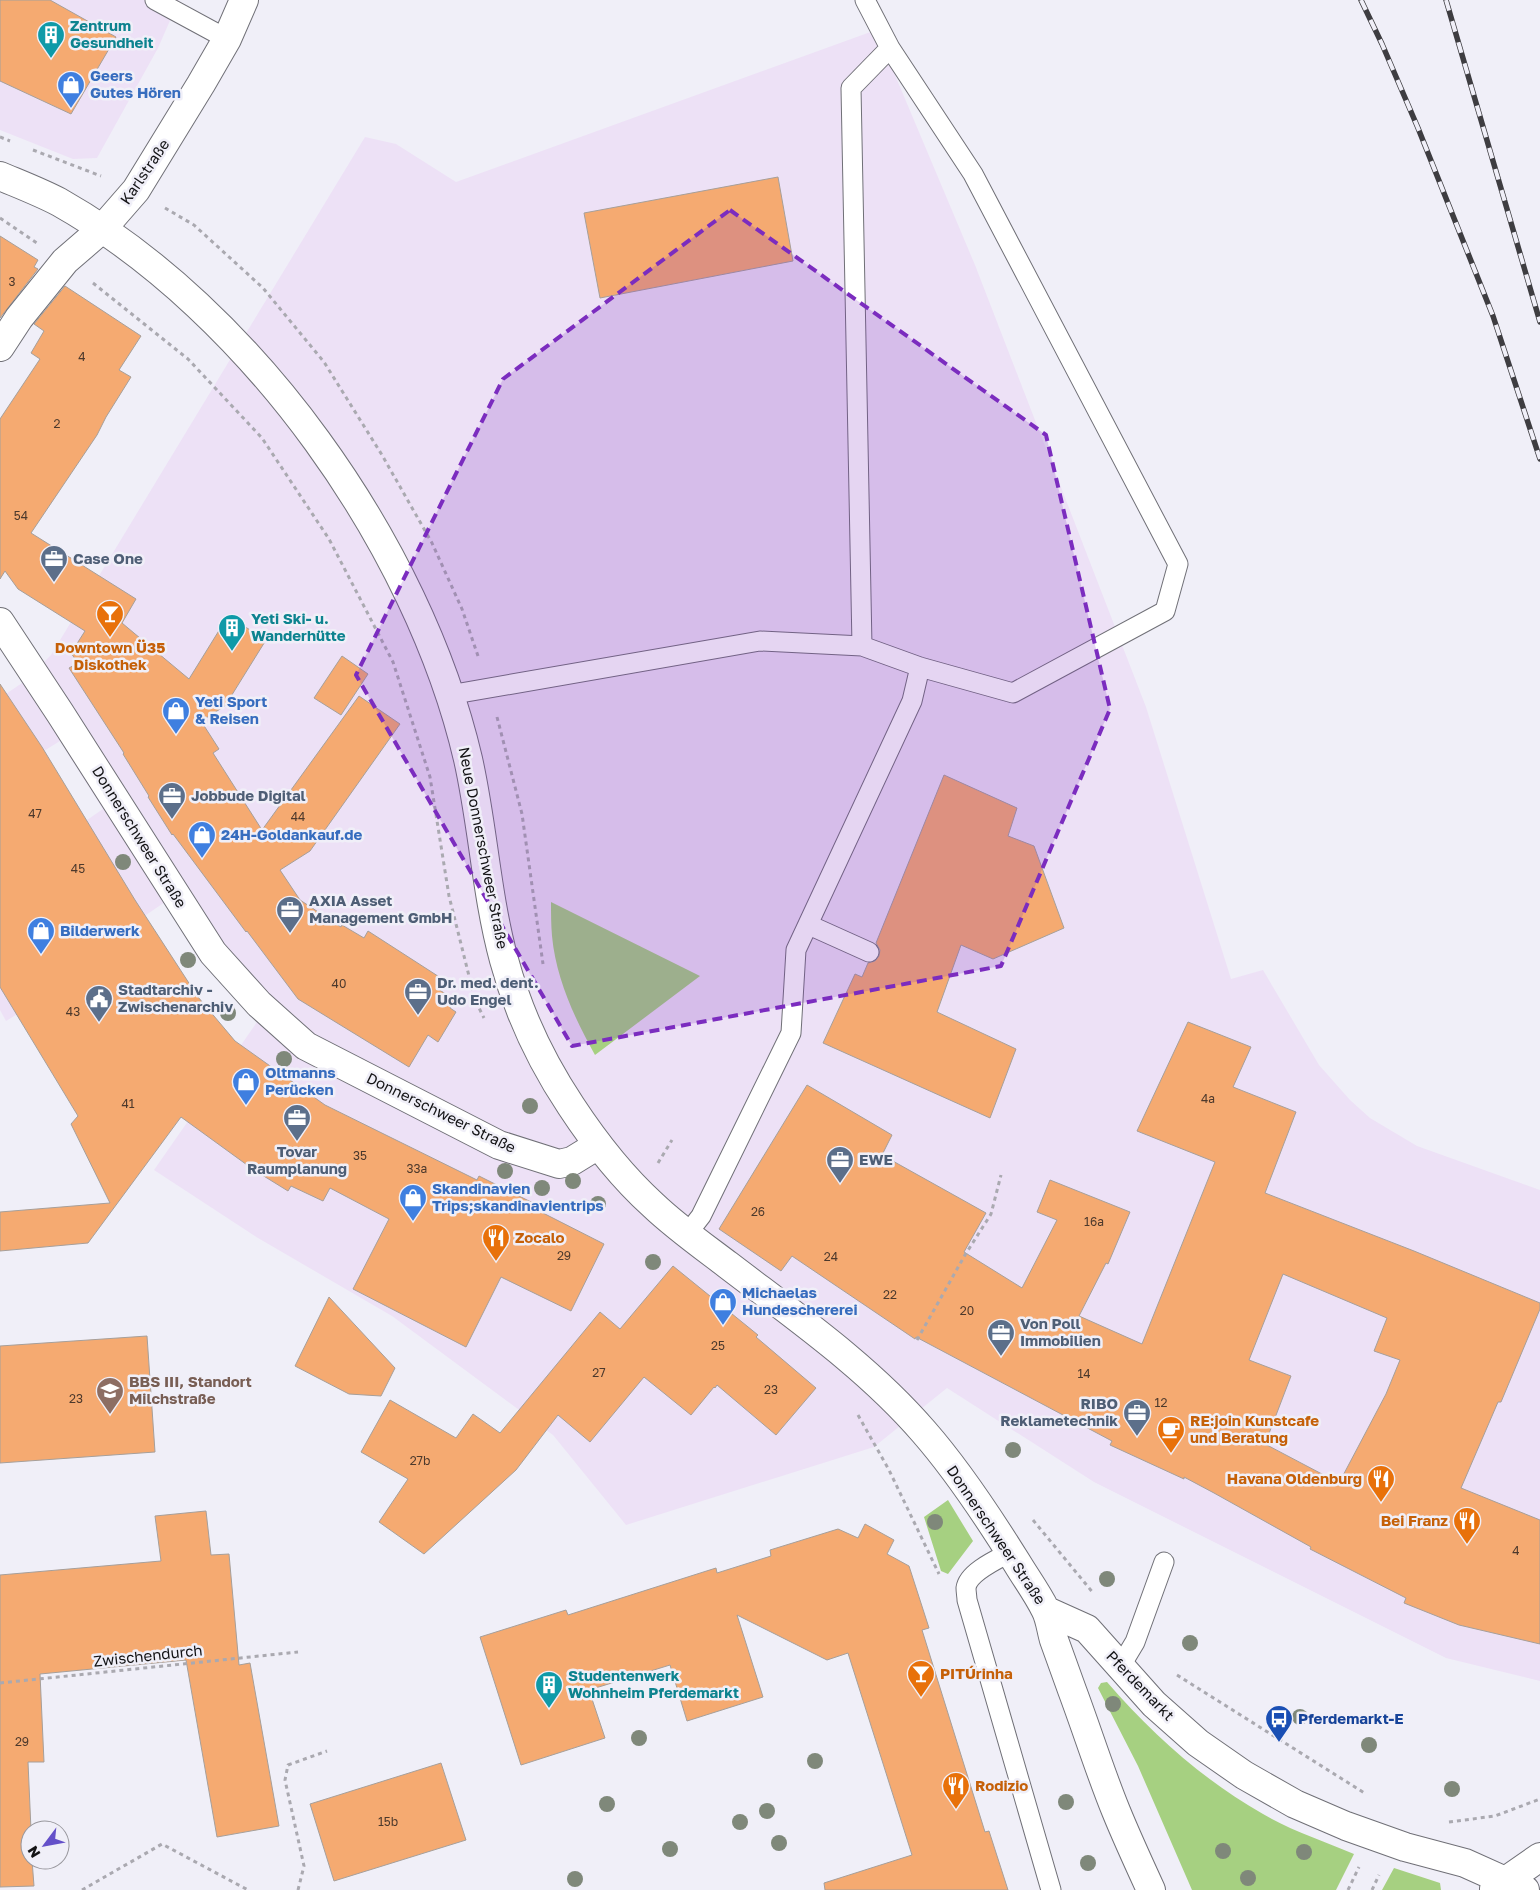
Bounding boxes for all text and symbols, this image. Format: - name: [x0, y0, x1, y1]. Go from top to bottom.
- place label: Zentrum Gesundheit: [70, 16, 154, 51]
- building icon: Zentrum Gesundheit: [36, 20, 66, 59]
- place label: Geers Gutes Hören: [90, 66, 181, 101]
- shop icon: Geers Gutes Hören: [56, 70, 86, 109]
- street label: Karlstraße: [116, 135, 173, 208]
- house number: 3: [8, 274, 16, 289]
- house number: 4: [78, 349, 86, 364]
- house number: 2: [54, 416, 61, 431]
- house number: 54: [14, 508, 28, 523]
- office icon: Case One: [39, 544, 69, 583]
- place label: Case One: [73, 549, 143, 567]
- bar icon: Downtown Ü35 Diskothek: [95, 599, 125, 638]
- place label: Yeti Ski- u. Wanderhütte: [251, 609, 346, 644]
- building icon: Yeti Ski- u. Wanderhütte: [217, 613, 247, 652]
- place label: Downtown Ü35 Diskothek: [55, 638, 165, 673]
- place label: Yeti Sport & Reisen: [195, 692, 267, 727]
- shop icon: Yeti Sport & Reisen: [161, 696, 191, 735]
- street label: Neue Donnerschweer Straße: [456, 745, 512, 951]
- street label: Donnerschweer Straße: [89, 762, 191, 911]
- office icon: Jobbude Digital: [157, 781, 187, 820]
- place label: Jobbude Digital: [191, 786, 306, 804]
- house number: 47: [28, 806, 42, 821]
- house number: 44: [291, 809, 305, 824]
- shop icon: 24H-Goldankauf.de: [187, 820, 217, 859]
- place label: 24H-Goldankauf.de: [221, 825, 363, 843]
- house number: 45: [71, 861, 85, 876]
- place label: AXIA Asset Management GmbH: [309, 891, 452, 926]
- office icon: AXIA Asset Management GmbH: [275, 895, 305, 934]
- shop icon: Bilderwerk: [26, 916, 56, 955]
- place label: Bilderwerk: [60, 921, 140, 939]
- place label: Dr. med. dent. Udo Engel: [437, 973, 539, 1008]
- house number: 40: [332, 976, 346, 991]
- office icon: Dr. med. dent. Udo Engel: [403, 977, 433, 1016]
- place label: Stadtarchiv - Zwischenarchiv: [118, 980, 233, 1015]
- public building icon: Stadtarchiv - Zwischenarchiv: [84, 984, 114, 1023]
- house number: 43: [66, 1004, 80, 1019]
- place label: Oltmanns Perücken: [265, 1063, 336, 1098]
- shop icon: Oltmanns Perücken: [231, 1067, 261, 1106]
- street label: Donnerschweer Straße: [364, 1068, 519, 1156]
- house number: 4a: [1201, 1091, 1215, 1106]
- house number: 41: [121, 1096, 135, 1111]
- office icon: Tovar Raumplanung: [282, 1103, 312, 1142]
- place label: Tovar Raumplanung: [247, 1142, 347, 1177]
- office icon: EWE: [825, 1145, 855, 1184]
- house number: 35: [353, 1148, 367, 1163]
- place label: EWE: [859, 1150, 893, 1168]
- house number: 33a: [407, 1161, 427, 1176]
- place label: Skandinavien Trips;skandinavientrips: [432, 1179, 604, 1214]
- shop icon: Skandinavien Trips;skandinavientrips: [398, 1183, 428, 1222]
- house number: 26: [751, 1204, 765, 1219]
- house number: 16a: [1084, 1214, 1104, 1229]
- restaurant icon: Zocalo: [481, 1223, 511, 1262]
- place label: Zocalo: [515, 1228, 565, 1246]
- house number: 29: [557, 1248, 571, 1263]
- house number: 24: [824, 1249, 838, 1264]
- place label: Michaelas Hundeschererei: [742, 1283, 858, 1318]
- shop icon: Michaelas Hundeschererei: [708, 1287, 738, 1326]
- house number: 22: [883, 1287, 897, 1302]
- house number: 20: [960, 1303, 974, 1318]
- place label: Von Poll Immobilien: [1020, 1314, 1101, 1349]
- office icon: Von Poll Immobilien: [986, 1318, 1016, 1357]
- house number: 25: [711, 1338, 725, 1353]
- house number: 27: [592, 1365, 606, 1380]
- house number: 14: [1077, 1366, 1091, 1381]
- place label: BBS III, Standort Milchstraße: [129, 1372, 252, 1407]
- school or university icon: BBS III, Standort Milchstraße: [95, 1376, 125, 1415]
- house number: 23: [764, 1382, 778, 1397]
- house number: 23: [69, 1391, 83, 1406]
- place label: RIBO Reklametechnik: [1000, 1394, 1118, 1429]
- house number: 12: [1155, 1395, 1167, 1410]
- office icon: RIBO Reklametechnik: [1122, 1398, 1152, 1437]
- place label: RE:join Kunstcafe und Beratung: [1190, 1411, 1319, 1446]
- cafe icon: RE:join Kunstcafe und Beratung: [1156, 1415, 1186, 1454]
- house number: 27b: [410, 1453, 430, 1468]
- street label: Donnerschweer Straße: [944, 1462, 1050, 1608]
- restaurant icon: Havana Oldenburg: [1366, 1464, 1396, 1503]
- place label: Havana Oldenburg: [1227, 1469, 1362, 1487]
- restaurant icon: Bei Franz: [1452, 1506, 1482, 1545]
- place label: Bei Franz: [1381, 1511, 1448, 1529]
- house number: 4: [1512, 1543, 1520, 1558]
- street label: Zwischendurch: [92, 1640, 203, 1670]
- street label: Pferdemarkt: [1103, 1647, 1178, 1724]
- bar icon: PITÚrinha: [906, 1659, 936, 1698]
- place label: PITÚrinha: [940, 1664, 1013, 1682]
- place label: Studentenwerk Wohnheim Pferdemarkt: [568, 1666, 739, 1701]
- building icon: Studentenwerk Wohnheim Pferdemarkt: [534, 1670, 564, 1709]
- bus stop icon: Pferdemarkt-E: [1264, 1704, 1294, 1743]
- place label: Pferdemarkt-E: [1298, 1709, 1404, 1727]
- house number: 29: [15, 1734, 29, 1749]
- restaurant icon: Rodizio: [941, 1771, 971, 1810]
- place label: Rodizio: [975, 1776, 1028, 1794]
- house number: 15b: [378, 1814, 398, 1829]
- north arrow: [20, 1820, 70, 1870]
- text: N: [24, 1843, 44, 1861]

